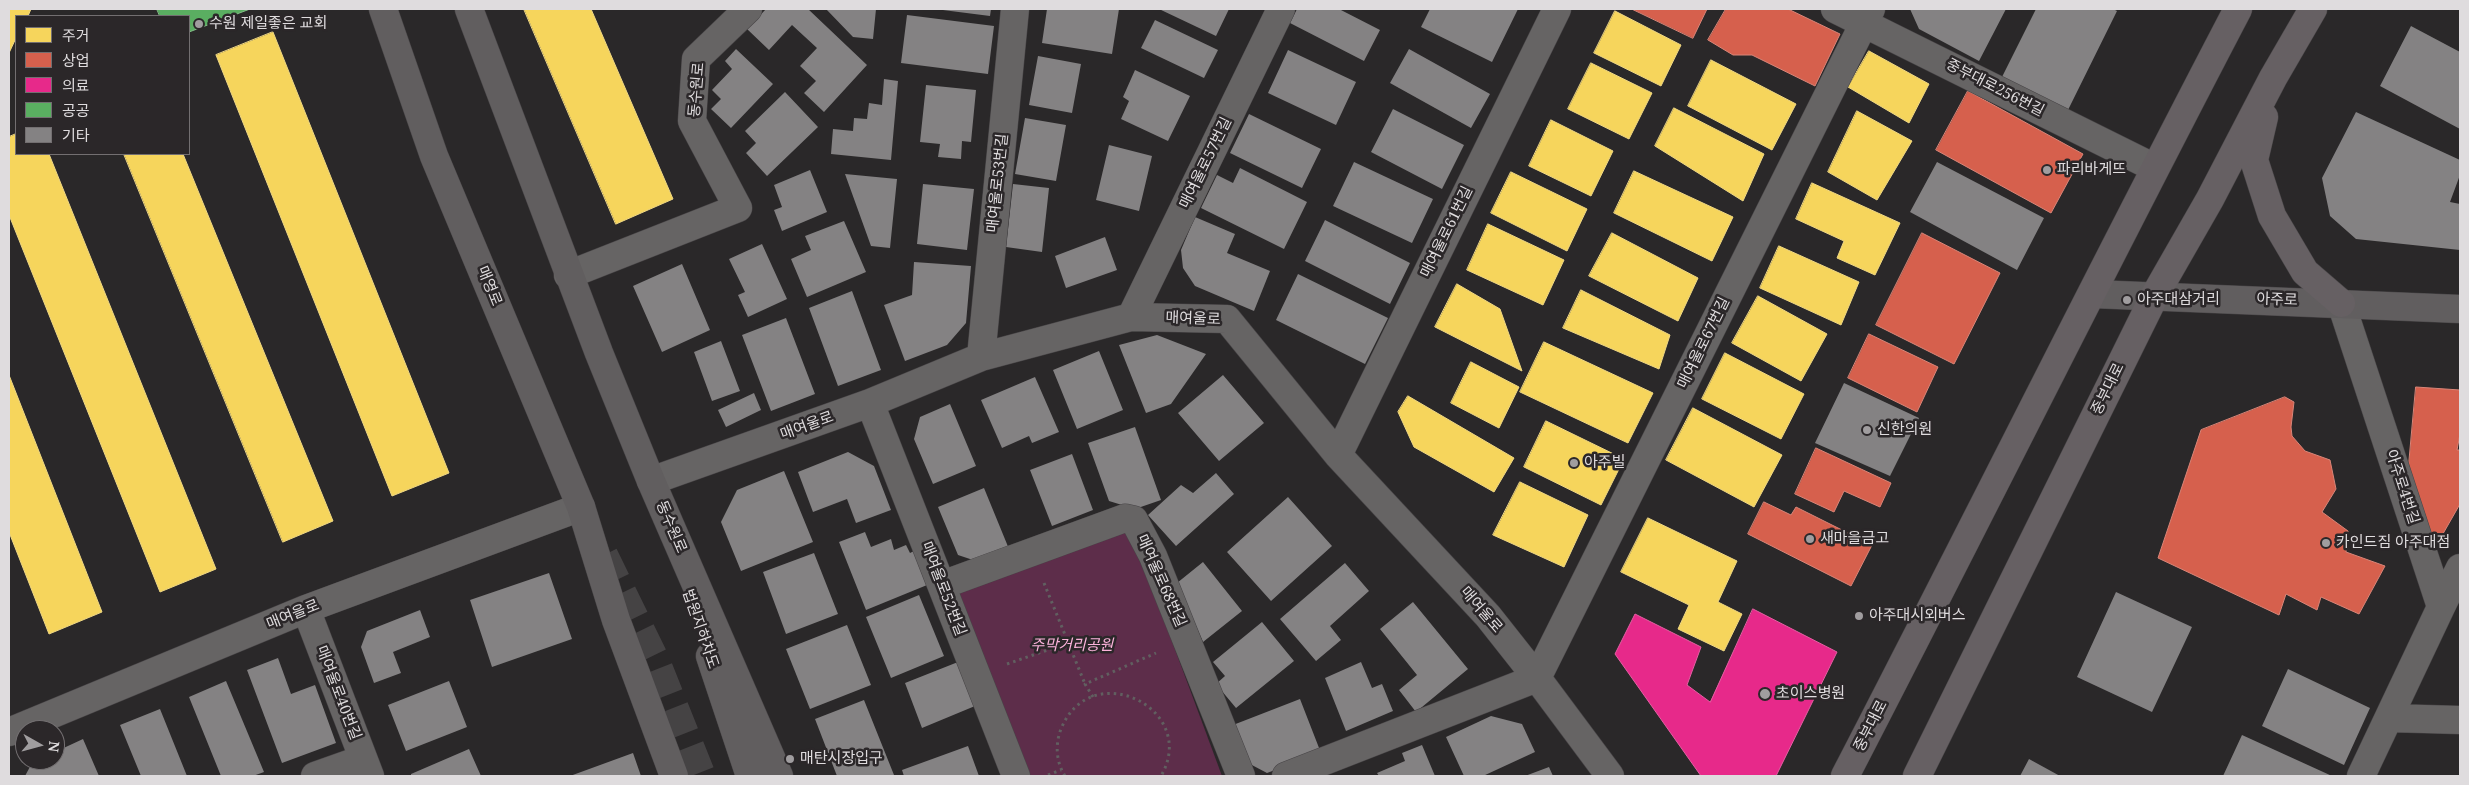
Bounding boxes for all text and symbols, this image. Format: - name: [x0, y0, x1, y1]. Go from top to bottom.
- legend: [15, 15, 190, 155]
- place label: 수원 제일좋은 교회: [209, 15, 327, 33]
- marker: 수원 제일좋은 교회: [193, 18, 205, 30]
- text: 주거: [62, 25, 90, 45]
- text: 상업: [62, 50, 90, 70]
- street label: 중부대로256번길: [1943, 55, 2047, 121]
- street label: 동수원로: [686, 62, 708, 118]
- text: 의료: [62, 75, 90, 95]
- text: 공공: [62, 100, 90, 120]
- street label: 매여울로57번길: [1176, 114, 1236, 212]
- text: 기타: [62, 125, 90, 145]
- street label: 매여울로53번길: [984, 133, 1012, 233]
- place label: 파리바게뜨: [2057, 161, 2126, 179]
- marker: 파리바게뜨: [2041, 164, 2053, 176]
- street label: 매여울로61번길: [1417, 183, 1477, 281]
- street label: 매영로: [473, 263, 505, 309]
- street label: 아주로: [2256, 290, 2298, 310]
- place label: 아주대삼거리: [2137, 291, 2220, 309]
- street label: 매여울로67번길: [1674, 294, 1734, 392]
- marker: 아주대삼거리: [2121, 294, 2133, 306]
- street label: 매여울로: [1165, 309, 1221, 329]
- street label: 중부대로: [2088, 360, 2128, 418]
- street label: 매여울로: [778, 408, 836, 444]
- place label: 신한의원: [1877, 421, 1932, 439]
- marker: 신한의원: [1861, 424, 1873, 436]
- street label: 아주로4번길: [2381, 447, 2423, 527]
- place label: 아주빌: [1584, 454, 1625, 472]
- marker: 아주빌: [1568, 457, 1580, 469]
- street label: 동수원로: [652, 498, 690, 556]
- place label: 새마을금고: [1820, 530, 1889, 548]
- street label: 매여울로68번길: [1133, 532, 1189, 630]
- marker: 새마을금고: [1804, 533, 1816, 545]
- place label: 카인드짐 아주대점: [2336, 534, 2450, 552]
- marker: 카인드짐 아주대점: [2320, 537, 2332, 549]
- street label: 매여울로52번길: [917, 539, 969, 639]
- street label: 매여울로: [1456, 583, 1506, 637]
- street label: 법원지하차도: [678, 587, 722, 671]
- street label: 매여울로: [264, 596, 322, 634]
- place label: 아주대시외버스: [1869, 607, 1966, 625]
- marker: 아주대시외버스: [1853, 610, 1865, 622]
- park label: 주막거리공원: [1031, 637, 1113, 655]
- street label: 매여울로40번길: [312, 643, 364, 743]
- place label: 초이스병원: [1776, 685, 1845, 703]
- marker: 초이스병원: [1758, 687, 1772, 701]
- street label: 중부대로: [1850, 697, 1892, 755]
- north arrow: [15, 720, 65, 770]
- text: N: [44, 740, 64, 753]
- place label: 매탄시장입구: [800, 750, 883, 768]
- marker: 매탄시장입구: [784, 753, 796, 765]

